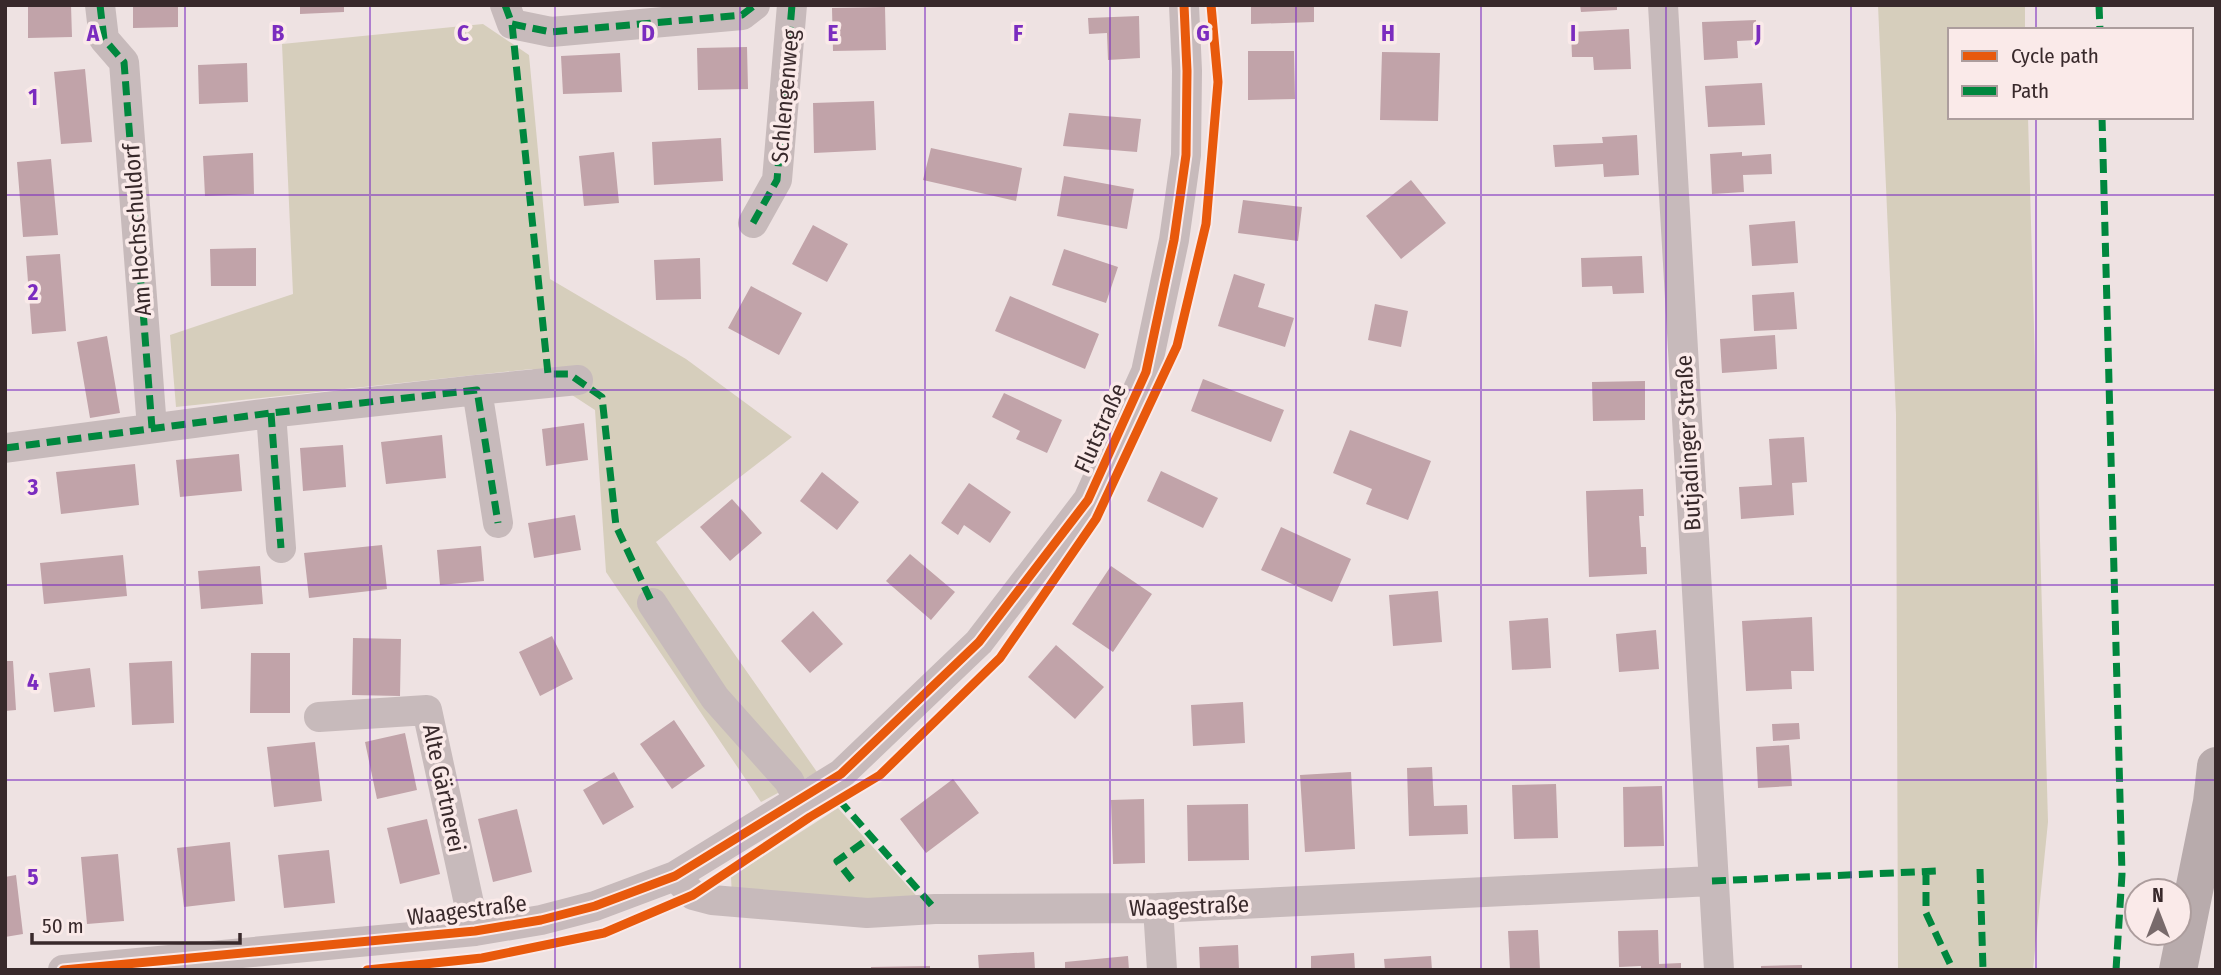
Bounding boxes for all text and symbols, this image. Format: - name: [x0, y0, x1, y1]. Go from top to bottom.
- text: A: [86, 19, 100, 47]
- text: B: [272, 19, 285, 47]
- text: C: [457, 19, 469, 47]
- text: D: [641, 19, 655, 47]
- text: E: [828, 19, 839, 47]
- text: F: [1013, 19, 1023, 47]
- text: G: [1196, 19, 1210, 47]
- text: H: [1381, 19, 1395, 47]
- text: I: [1570, 19, 1576, 47]
- text: J: [1754, 19, 1761, 47]
- street label: Schlengenweg: [765, 28, 805, 164]
- legend: [1948, 28, 2193, 119]
- text: Cycle path: [2011, 43, 2099, 69]
- text: Path: [2011, 78, 2049, 104]
- text: 1: [28, 83, 38, 111]
- street label: Am Hochschuldorf: [117, 141, 157, 317]
- text: 2: [27, 278, 39, 306]
- street label: Butjadinger Straße: [1669, 354, 1707, 532]
- street label: Flutstraße: [1068, 379, 1132, 477]
- text: 3: [27, 473, 39, 501]
- text: 4: [27, 668, 39, 696]
- street label: Alte Gärtnerei: [417, 721, 471, 855]
- text: 5: [27, 863, 39, 891]
- north arrow: [2123, 877, 2193, 947]
- text: N: [2152, 884, 2164, 907]
- street label: Waagestraße: [406, 889, 528, 931]
- street label: Waagestraße: [1128, 890, 1250, 922]
- scale bar: [32, 902, 240, 946]
- text: 50 m: [42, 913, 84, 939]

